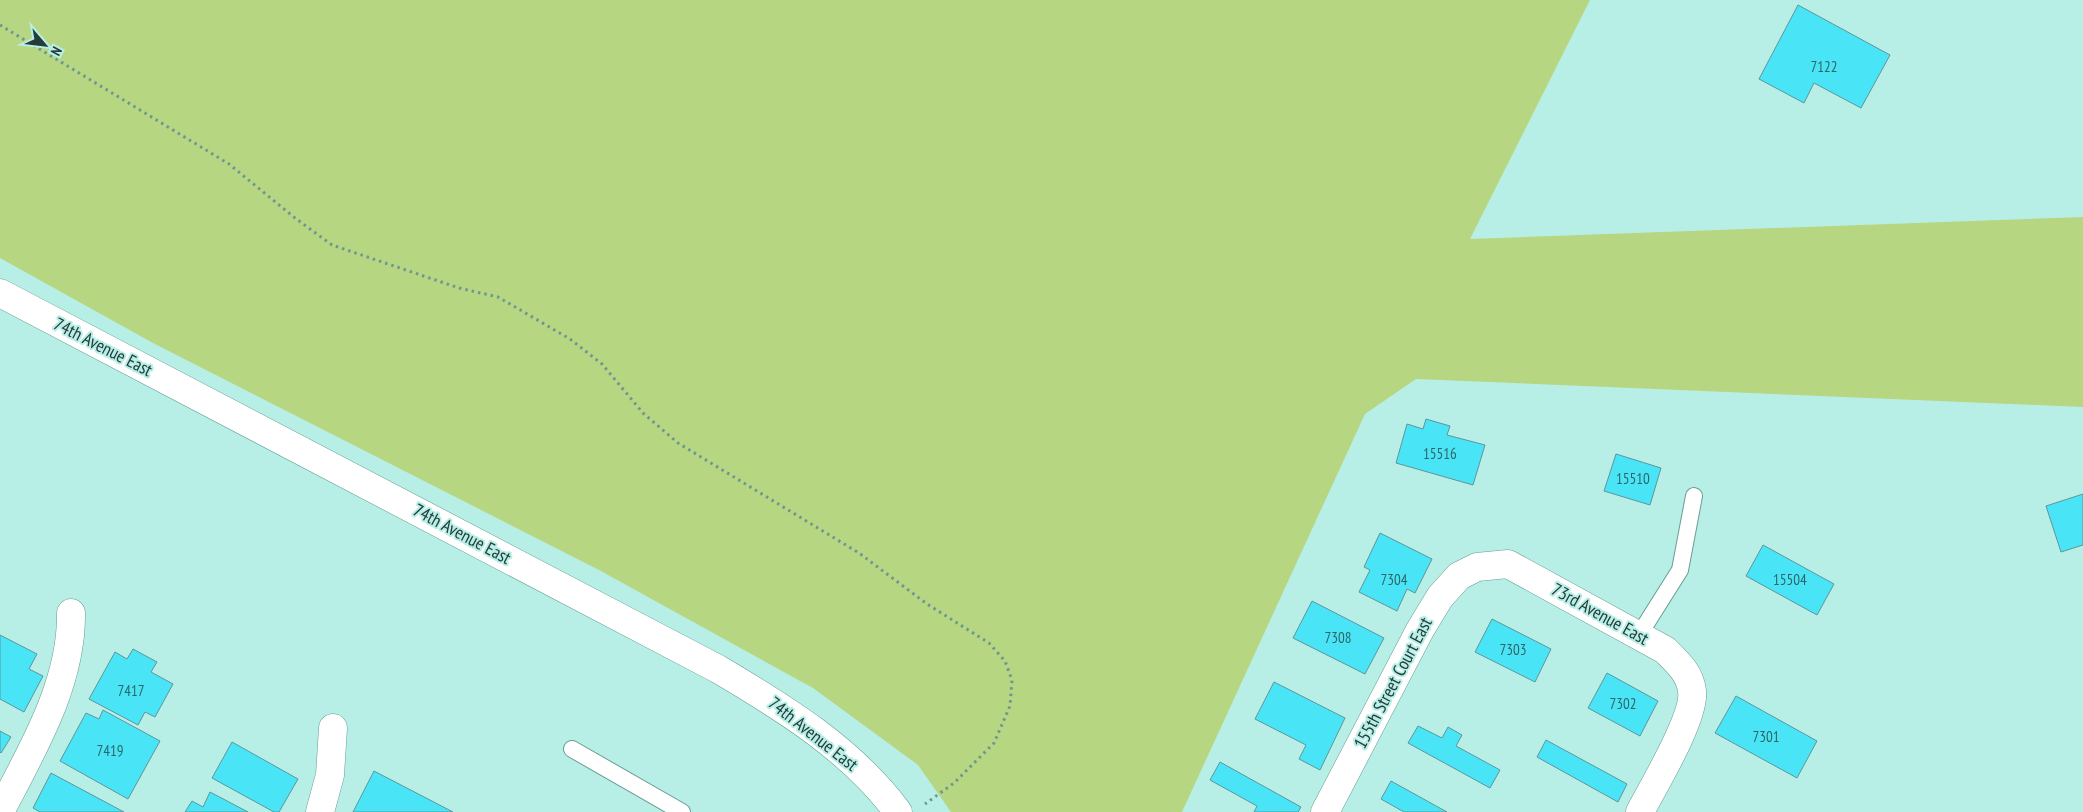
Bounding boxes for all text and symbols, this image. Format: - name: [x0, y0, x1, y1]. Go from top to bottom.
- north arrow: [20, 20, 70, 70]
- text: N: [47, 44, 66, 59]
- house number: 7122: [1810, 57, 1838, 76]
- street label: 74th Avenue East: [50, 312, 156, 381]
- house number: 15516: [1423, 444, 1457, 463]
- house number: 15510: [1616, 469, 1650, 488]
- street label: 74th Avenue East: [409, 498, 515, 569]
- house number: 7304: [1380, 570, 1408, 589]
- house number: 15504: [1773, 570, 1807, 589]
- street label: 73rd Avenue East: [1548, 577, 1653, 650]
- street label: 155th Street Court East: [1348, 613, 1437, 752]
- house number: 7308: [1324, 628, 1352, 647]
- house number: 7303: [1499, 640, 1527, 659]
- house number: 7417: [117, 681, 145, 700]
- street label: 74th Avenue East: [764, 691, 863, 776]
- house number: 7302: [1609, 694, 1637, 713]
- house number: 7301: [1752, 727, 1780, 746]
- house number: 7419: [96, 741, 124, 760]

